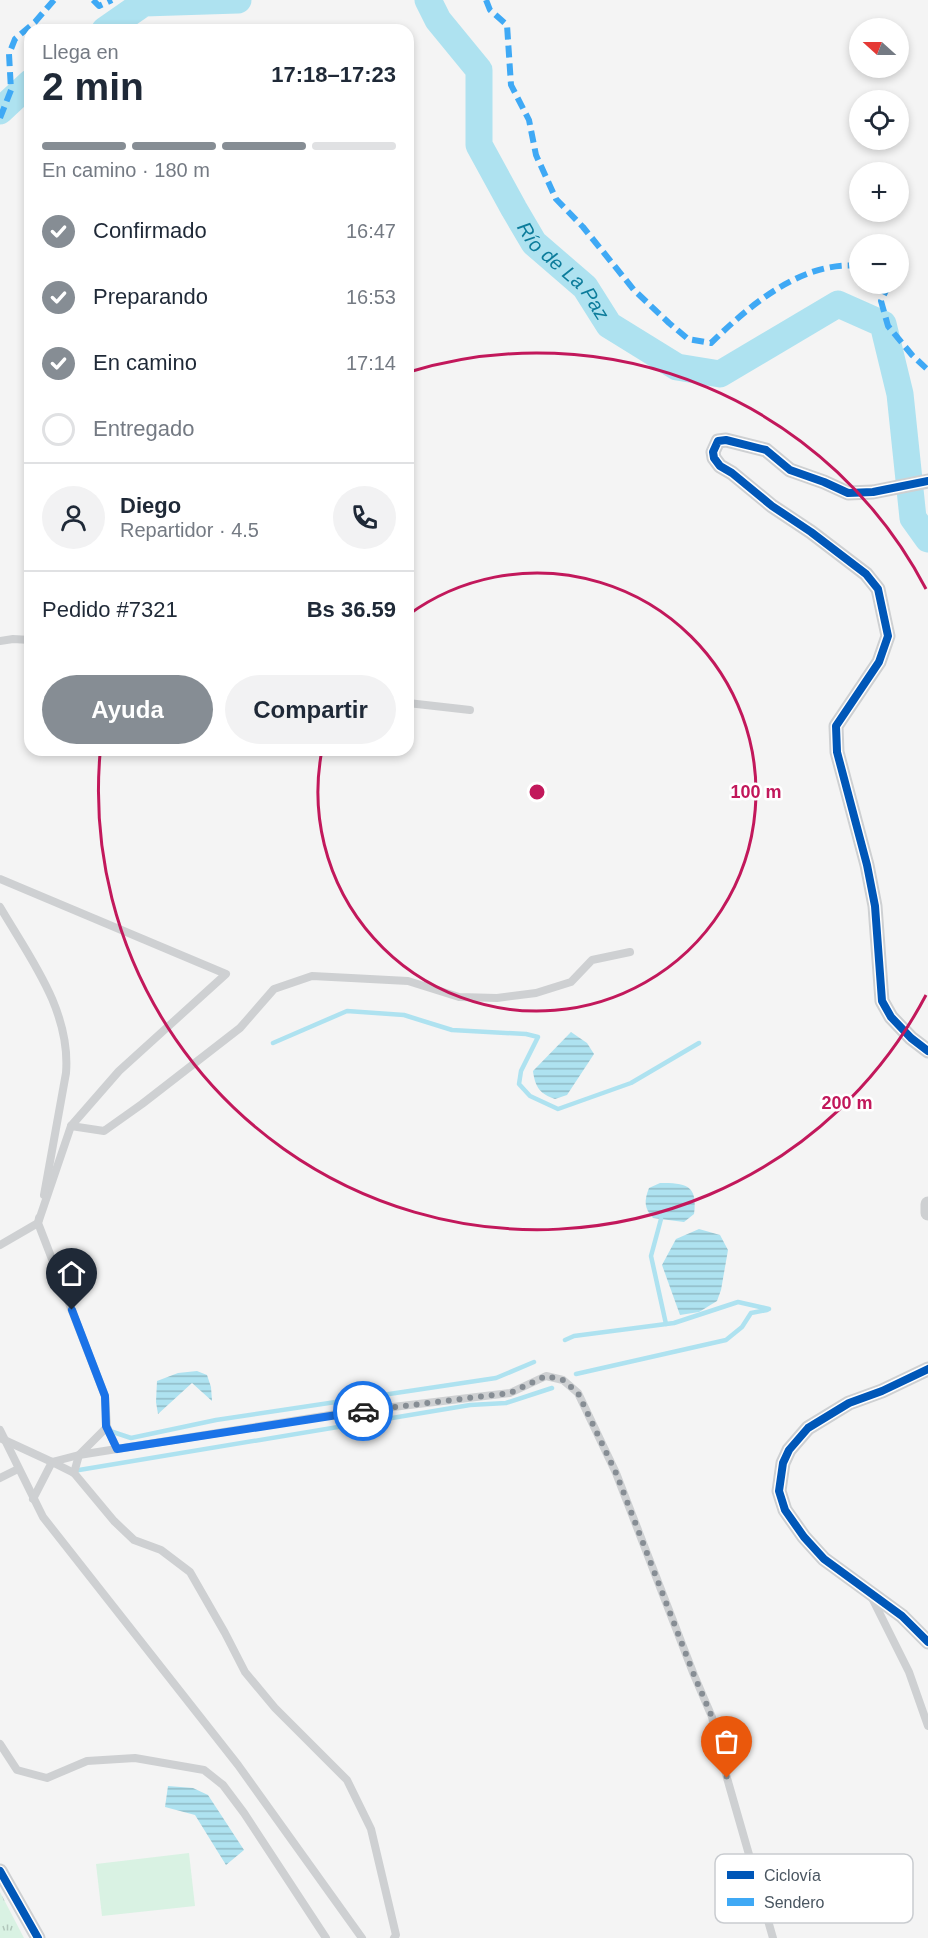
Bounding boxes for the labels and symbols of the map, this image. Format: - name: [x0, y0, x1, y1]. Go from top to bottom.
- north arrow: [849, 18, 909, 78]
- water label: Río de La Paz: [513, 218, 614, 324]
- centre of rings: [527, 782, 547, 802]
- text: 100 m: [730, 782, 782, 802]
- text: 200 m: [821, 1093, 873, 1113]
- pin: [46, 1248, 97, 1310]
- courier: [333, 1381, 393, 1441]
- pin: [701, 1716, 752, 1778]
- legend: [715, 1854, 913, 1923]
- text: Ciclovía: [764, 1867, 821, 1884]
- text: Sendero: [764, 1894, 825, 1911]

